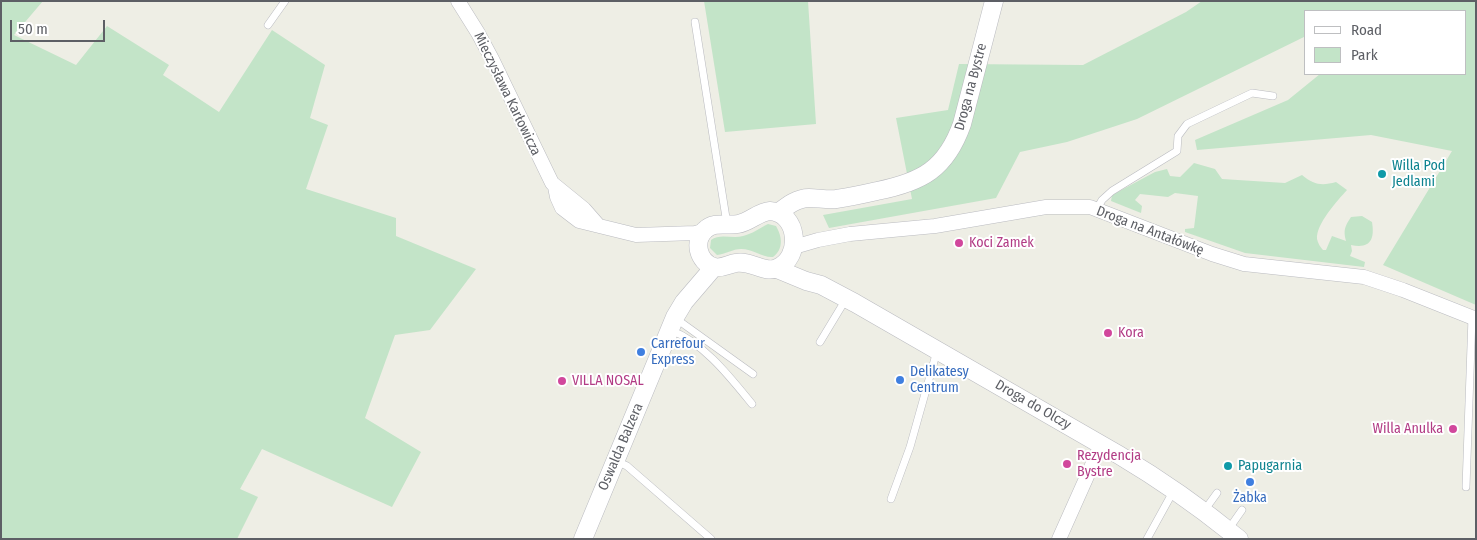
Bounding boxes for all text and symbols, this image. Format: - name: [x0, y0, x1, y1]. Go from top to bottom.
- scale bar: [12, 10, 108, 42]
- legend: [1304, 10, 1467, 75]
- text: 50 m: [18, 20, 48, 38]
- text: Road: [1351, 21, 1382, 39]
- street label: Mieczysława Karłowicza: [470, 30, 544, 158]
- street label: Droga na Bystre: [951, 41, 991, 133]
- text: Park: [1351, 46, 1378, 64]
- place label: Willa Pod Jedlami: [1392, 158, 1445, 190]
- marker: Willa Pod Jedlami: [1376, 168, 1388, 180]
- street label: Droga na Antałówkę: [1094, 203, 1206, 259]
- place label: Koci Zamek: [969, 235, 1034, 251]
- marker: Koci Zamek: [953, 237, 965, 249]
- place label: Kora: [1118, 325, 1144, 341]
- marker: Kora: [1102, 327, 1114, 339]
- place label: Carrefour Express: [651, 336, 705, 368]
- marker: Carrefour Express: [635, 346, 647, 358]
- place label: Delikatesy Centrum: [910, 364, 969, 397]
- place label: VILLA NOSAL: [572, 373, 644, 389]
- marker: Delikatesy Centrum: [894, 374, 906, 386]
- marker: VILLA NOSAL: [556, 375, 568, 387]
- street label: Droga do Olczy: [992, 377, 1074, 433]
- street label: Oswalda Balzera: [595, 401, 647, 493]
- place label: Willa Anulka: [1373, 421, 1443, 437]
- marker: Willa Anulka: [1447, 423, 1459, 435]
- place label: Rezydencja Bystre: [1077, 448, 1141, 481]
- marker: Rezydencja Bystre: [1061, 458, 1073, 470]
- place label: Papugarnia: [1238, 458, 1302, 474]
- marker: Papugarnia: [1222, 460, 1234, 472]
- marker: Żabka: [1244, 476, 1256, 488]
- place label: Żabka: [1233, 490, 1267, 506]

